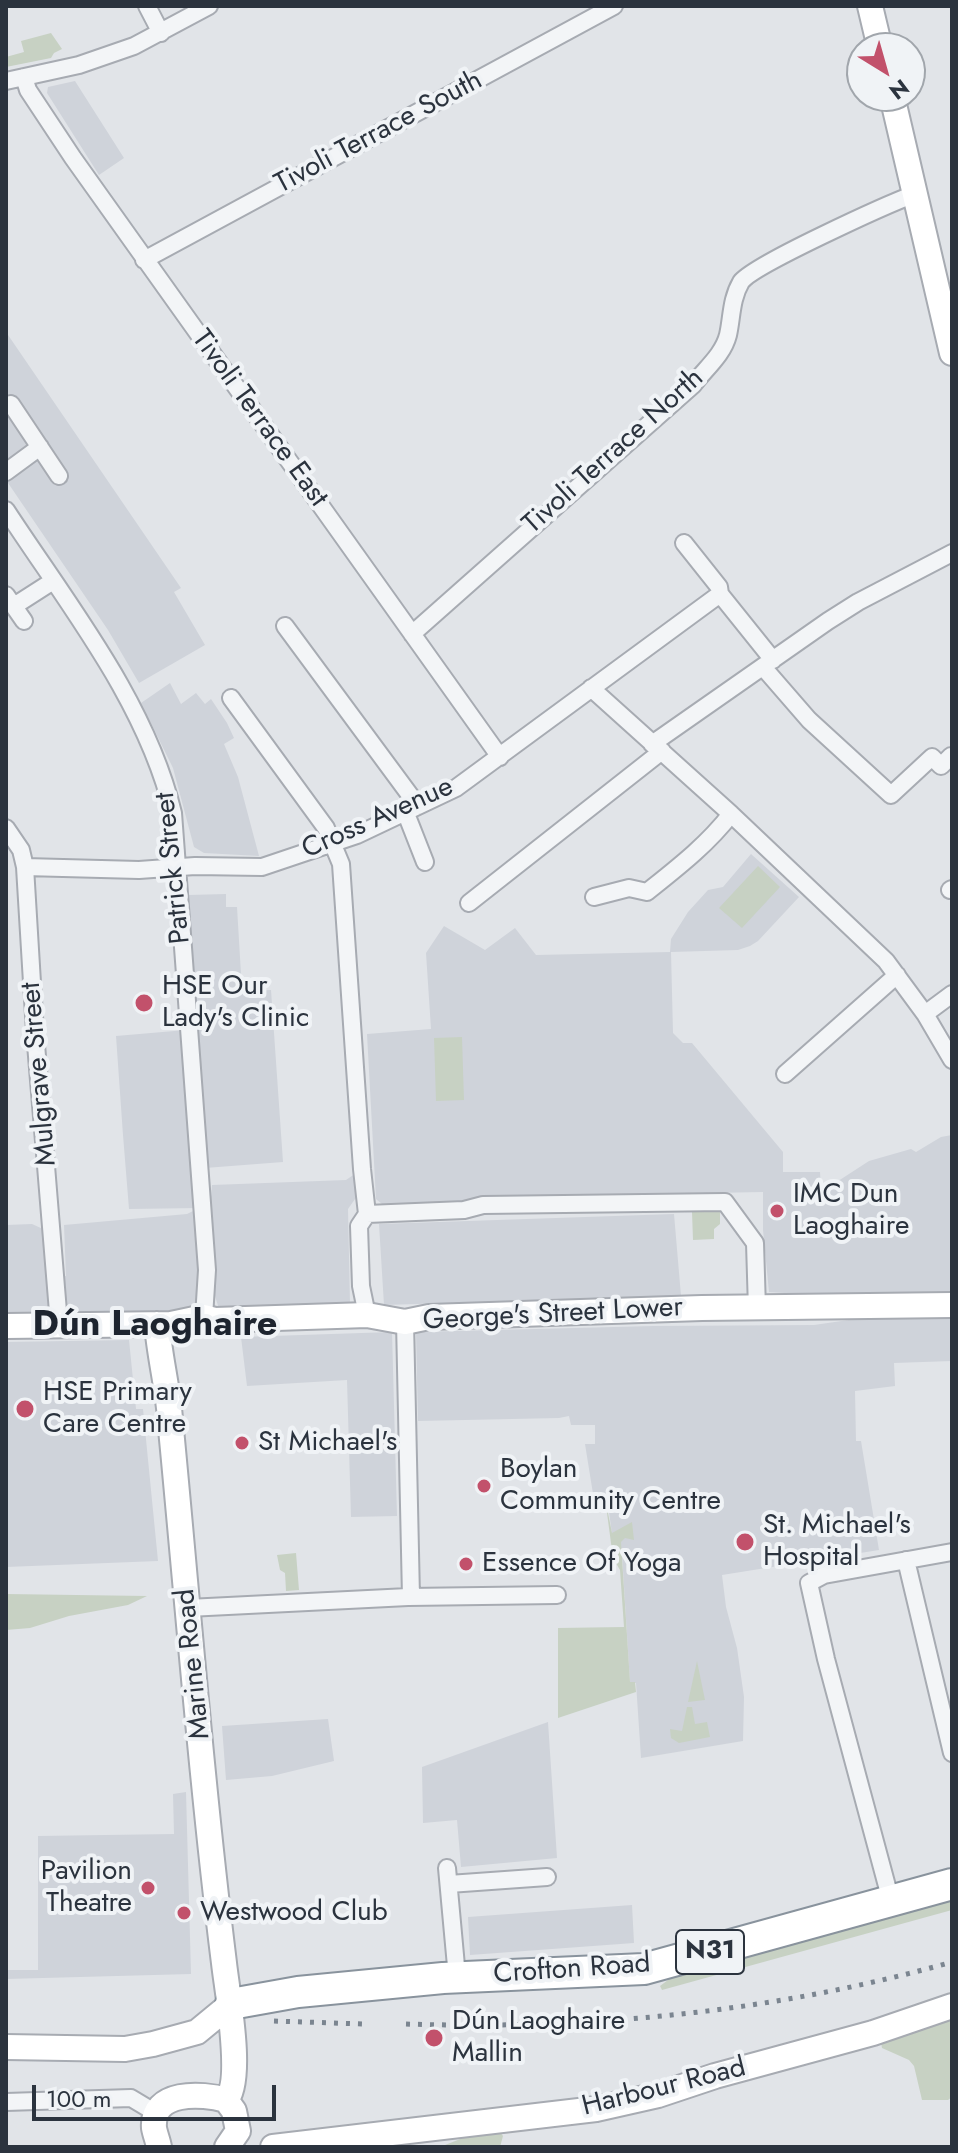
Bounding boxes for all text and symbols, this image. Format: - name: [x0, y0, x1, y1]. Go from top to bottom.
- north arrow: [846, 32, 926, 112]
- street label: Tivoli Terrace South: [270, 64, 488, 202]
- text: N: [883, 72, 916, 108]
- street label: Tivoli Terrace East: [184, 324, 334, 514]
- street label: Tivoli Terrace North: [517, 362, 711, 542]
- street label: Cross Avenue: [297, 771, 459, 867]
- street label: Patrick Street: [149, 790, 199, 946]
- place label: HSE Our Lady's Clinic: [162, 970, 309, 1036]
- street label: Mulgrave Street: [15, 981, 65, 1167]
- marker: HSE Our Lady's Clinic: [133, 992, 155, 1014]
- place label: IMC Dun Laoghaire: [793, 1178, 909, 1244]
- marker: IMC Dun Laoghaire: [768, 1202, 786, 1220]
- street label: George's Street Lower: [422, 1291, 684, 1339]
- district label: Dún Laoghaire: [33, 1304, 277, 1348]
- place label: HSE Primary Care Centre: [43, 1376, 192, 1442]
- marker: HSE Primary Care Centre: [14, 1398, 36, 1420]
- place label: St Michael's: [258, 1426, 397, 1460]
- marker: St Michael's: [233, 1434, 251, 1452]
- place label: Boylan Community Centre: [500, 1453, 721, 1519]
- marker: Boylan Community Centre: [475, 1477, 493, 1495]
- place label: St. Michael's Hospital: [763, 1509, 911, 1575]
- marker: St. Michael's Hospital: [734, 1531, 756, 1553]
- place label: Essence Of Yoga: [482, 1547, 681, 1581]
- marker: Essence Of Yoga: [457, 1555, 475, 1573]
- street label: Marine Road: [169, 1587, 219, 1741]
- place label: Pavilion Theatre: [41, 1855, 132, 1921]
- marker: Pavilion Theatre: [139, 1879, 157, 1897]
- place label: Westwood Club: [200, 1896, 388, 1930]
- marker: Westwood Club: [175, 1904, 193, 1922]
- road number: N31: [676, 1930, 744, 1974]
- street label: Crofton Road: [492, 1948, 652, 1992]
- place label: Dún Laoghaire Mallin: [452, 2005, 625, 2071]
- marker: Dún Laoghaire Mallin: [423, 2027, 445, 2049]
- street label: Harbour Road: [579, 2051, 749, 2125]
- scale bar: [36, 2069, 280, 2119]
- text: 100 m: [46, 2081, 112, 2116]

